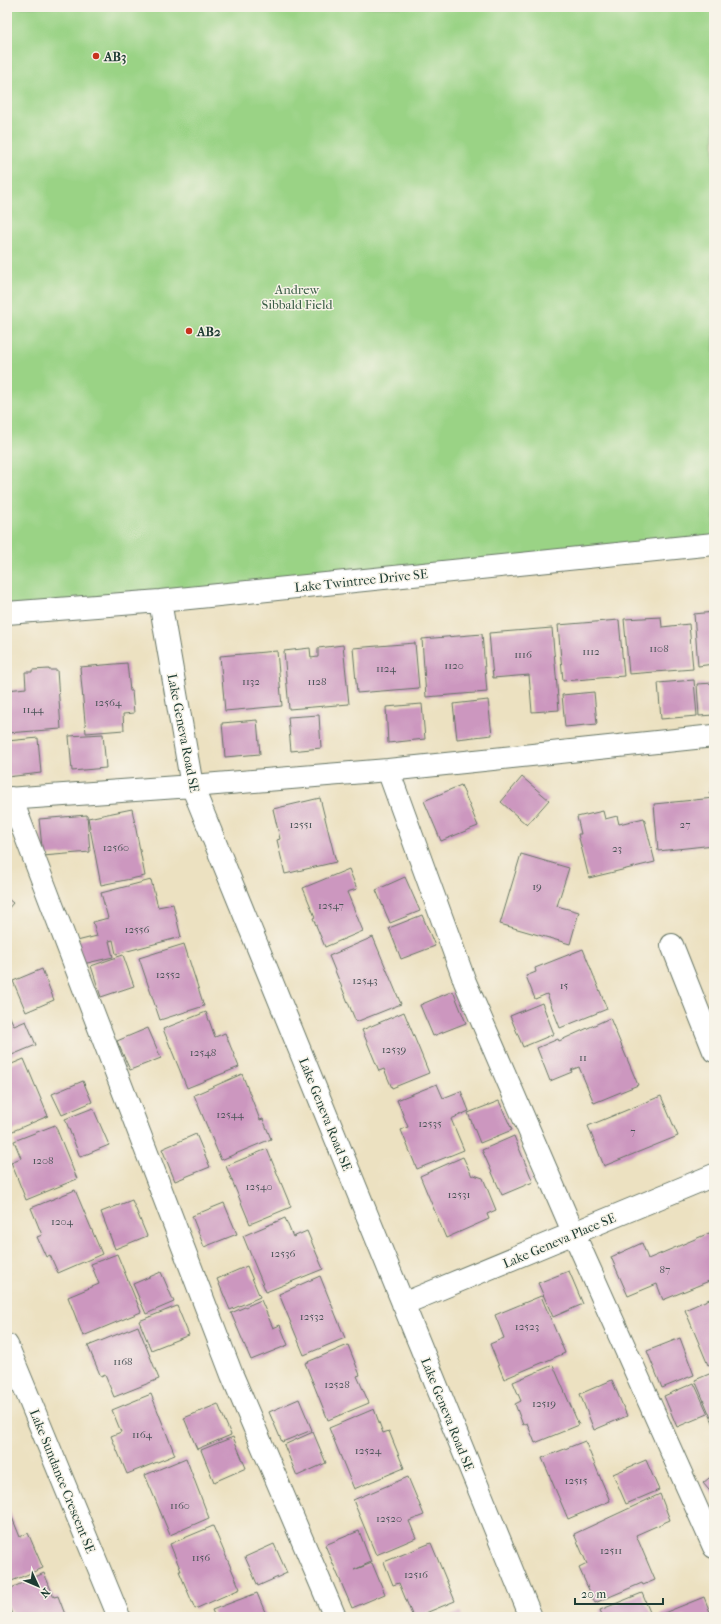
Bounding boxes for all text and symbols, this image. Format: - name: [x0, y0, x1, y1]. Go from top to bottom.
- place label: AB3: [103, 49, 126, 65]
- marker: AB3: [91, 51, 101, 61]
- park label: Andrew Sibbald Field: [261, 282, 333, 312]
- place label: AB2: [196, 324, 221, 339]
- marker: AB2: [184, 326, 194, 336]
- street label: Lake Twintree Drive SE: [294, 566, 429, 595]
- house number: 1108: [649, 642, 669, 655]
- house number: 1112: [582, 645, 600, 658]
- house number: 1116: [514, 648, 532, 661]
- house number: 1120: [444, 659, 464, 672]
- house number: 1124: [376, 662, 397, 675]
- street label: Lake Geneva Road SE: [165, 672, 202, 794]
- house number: 1132: [242, 675, 260, 688]
- house number: 1128: [307, 675, 327, 688]
- house number: 12564: [95, 696, 122, 709]
- house number: 1144: [23, 703, 44, 716]
- house number: 12551: [290, 818, 313, 831]
- house number: 27: [680, 818, 690, 831]
- house number: 12560: [103, 841, 129, 854]
- house number: 23: [612, 842, 622, 855]
- house number: 19: [532, 880, 542, 893]
- house number: 12547: [318, 899, 344, 912]
- house number: 12556: [125, 923, 150, 936]
- house number: 12552: [156, 968, 181, 981]
- house number: 12543: [352, 974, 378, 987]
- house number: 15: [560, 979, 569, 992]
- house number: 12539: [382, 1043, 407, 1056]
- house number: 12548: [190, 1046, 216, 1059]
- house number: 11: [579, 1051, 587, 1064]
- street label: Lake Geneva Road SE: [296, 1055, 355, 1173]
- house number: 12544: [216, 1108, 244, 1121]
- house number: 12535: [418, 1117, 442, 1130]
- house number: 7: [630, 1125, 636, 1138]
- house number: 1208: [32, 1154, 54, 1167]
- house number: 12540: [246, 1180, 272, 1193]
- house number: 12531: [448, 1188, 470, 1201]
- street label: Lake Geneva Place SE: [500, 1210, 618, 1271]
- house number: 1204: [51, 1215, 74, 1228]
- house number: 12536: [271, 1247, 295, 1260]
- house number: 87: [660, 1263, 670, 1276]
- house number: 12532: [300, 1310, 325, 1323]
- house number: 12523: [515, 1320, 539, 1333]
- house number: 1168: [113, 1355, 133, 1368]
- street label: Lake Geneva Road SE: [418, 1355, 477, 1473]
- house number: 12528: [324, 1378, 350, 1391]
- house number: 12519: [532, 1397, 556, 1410]
- street label: Lake Sundance Crescent SE: [27, 1407, 98, 1555]
- house number: 1164: [132, 1428, 153, 1441]
- house number: 12524: [355, 1444, 382, 1457]
- house number: 12515: [565, 1474, 588, 1487]
- house number: 1160: [170, 1499, 190, 1512]
- house number: 12520: [376, 1512, 402, 1525]
- house number: 12511: [600, 1544, 622, 1557]
- house number: 1156: [192, 1551, 210, 1564]
- north arrow: [18, 1566, 58, 1606]
- house number: 12516: [404, 1568, 428, 1581]
- scale bar: [575, 1580, 663, 1606]
- text: N: [37, 1585, 52, 1601]
- text: 20 m: [581, 1587, 606, 1601]

